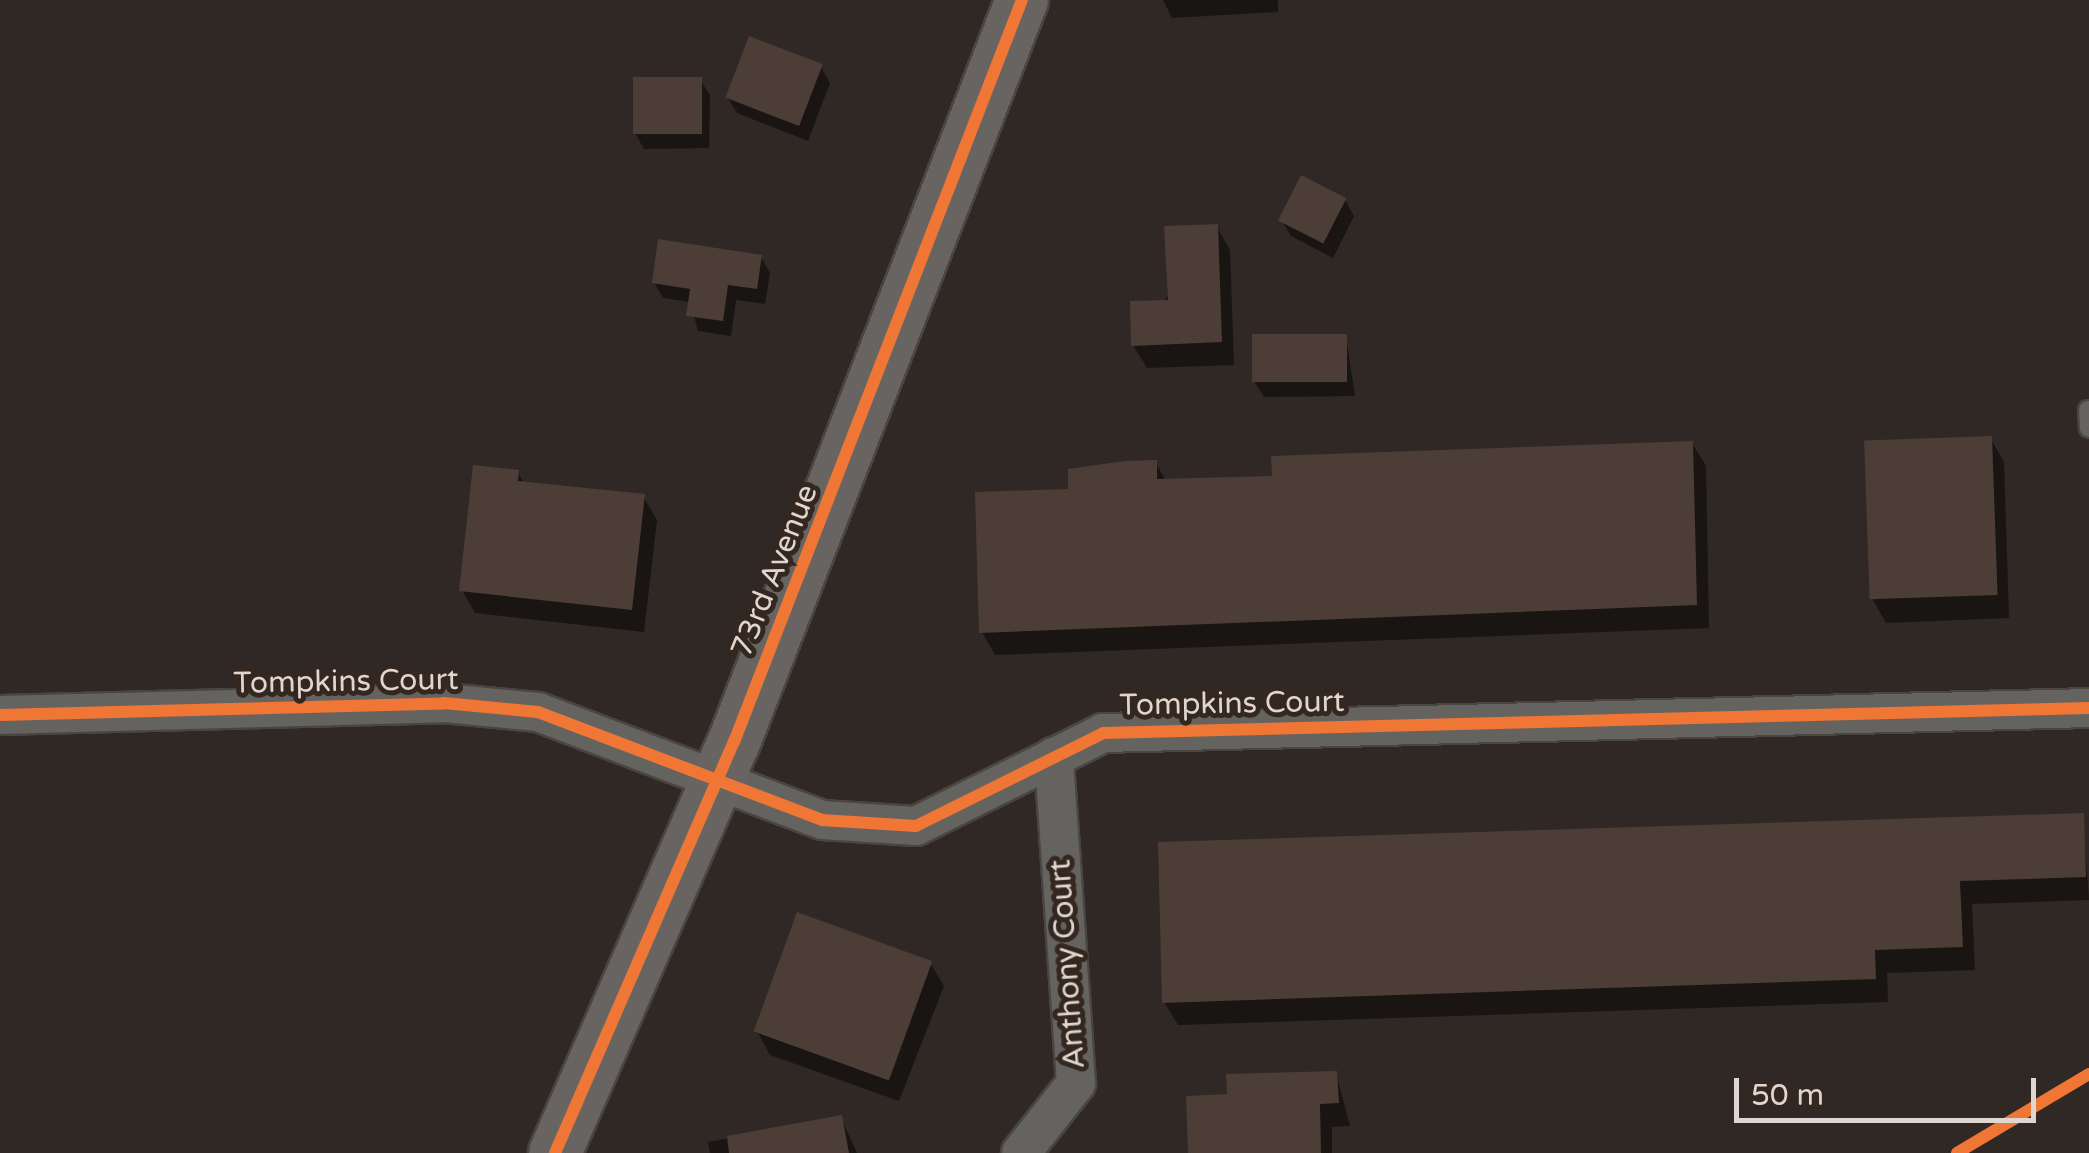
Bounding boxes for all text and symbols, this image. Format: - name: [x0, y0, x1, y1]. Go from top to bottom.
- street label: 73rd Avenue: [724, 480, 826, 662]
- street label: Tompkins Court: [233, 662, 459, 702]
- street label: Tompkins Court: [1119, 684, 1345, 724]
- street label: Anthony Court: [1043, 858, 1093, 1070]
- scale bar: [1739, 1058, 2042, 1120]
- text: 50 m: [1751, 1077, 1824, 1114]

